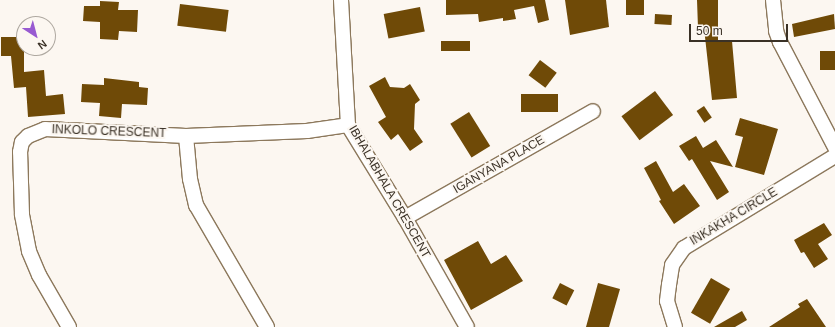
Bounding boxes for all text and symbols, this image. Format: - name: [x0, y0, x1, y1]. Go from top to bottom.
- north arrow: [16, 16, 56, 56]
- scale bar: [691, 16, 790, 42]
- text: 50 m: [696, 24, 723, 38]
- text: N: [36, 38, 49, 52]
- street label: INKOLO CRESCENT: [51, 123, 167, 141]
- street label: IBHALABHALA CRESCENT: [345, 123, 433, 261]
- street label: IGANYANA PLACE: [450, 133, 548, 197]
- street label: INKAKHA CIRCLE: [687, 185, 781, 249]

